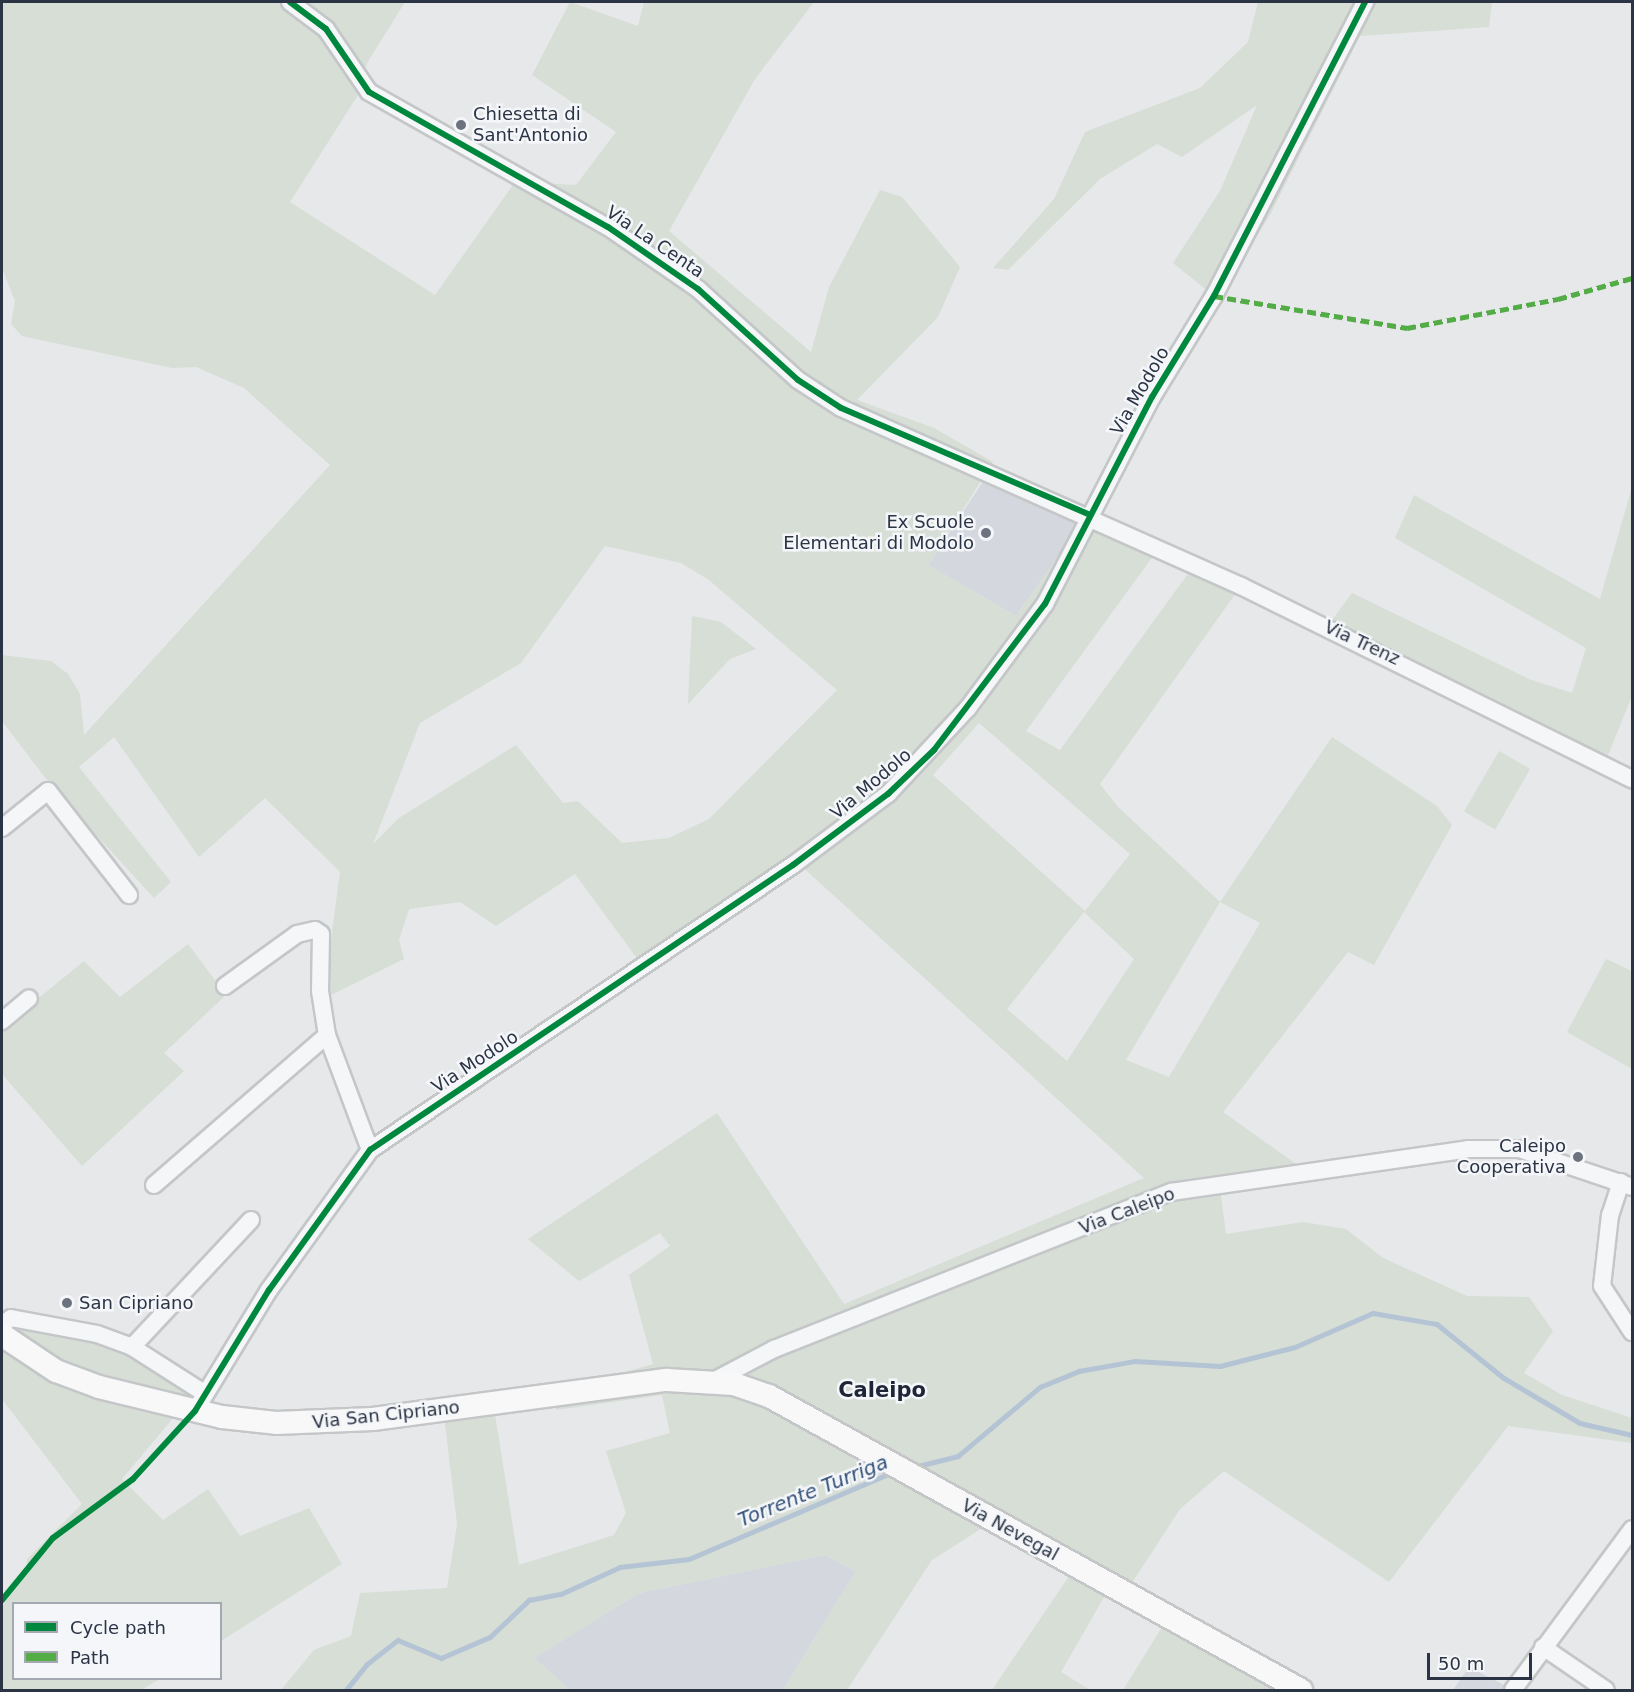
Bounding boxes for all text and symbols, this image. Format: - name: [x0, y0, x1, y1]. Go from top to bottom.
- place label: Chiesetta di Sant'Antonio: [473, 104, 588, 146]
- marker: Chiesetta di Sant'Antonio: [454, 118, 468, 132]
- street label: Via La Centa: [602, 201, 708, 283]
- street label: Via Modolo: [1106, 343, 1174, 439]
- place label: Ex Scuole Elementari di Modolo: [783, 512, 974, 554]
- marker: Ex Scuole Elementari di Modolo: [979, 526, 993, 540]
- street label: Via Trenz: [1321, 616, 1403, 670]
- street label: Via Modolo: [826, 744, 916, 824]
- street label: Via Modolo: [428, 1026, 522, 1098]
- place label: Caleipo Cooperativa: [1457, 1136, 1566, 1178]
- marker: Caleipo Cooperativa: [1571, 1150, 1585, 1164]
- street label: Via Caleipo: [1076, 1183, 1178, 1239]
- place label: San Cipriano: [79, 1292, 193, 1314]
- marker: San Cipriano: [60, 1296, 74, 1310]
- district label: Caleipo: [838, 1377, 926, 1403]
- street label: Via San Cipriano: [311, 1397, 461, 1433]
- water label: Torrente Turriga: [734, 1450, 892, 1532]
- street label: Via Nevegal: [958, 1495, 1062, 1565]
- legend: [12, 1602, 222, 1680]
- text: Cycle path: [70, 1617, 166, 1638]
- scale bar: [1430, 1641, 1535, 1679]
- text: Path: [70, 1647, 110, 1668]
- text: 50 m: [1438, 1653, 1484, 1674]

